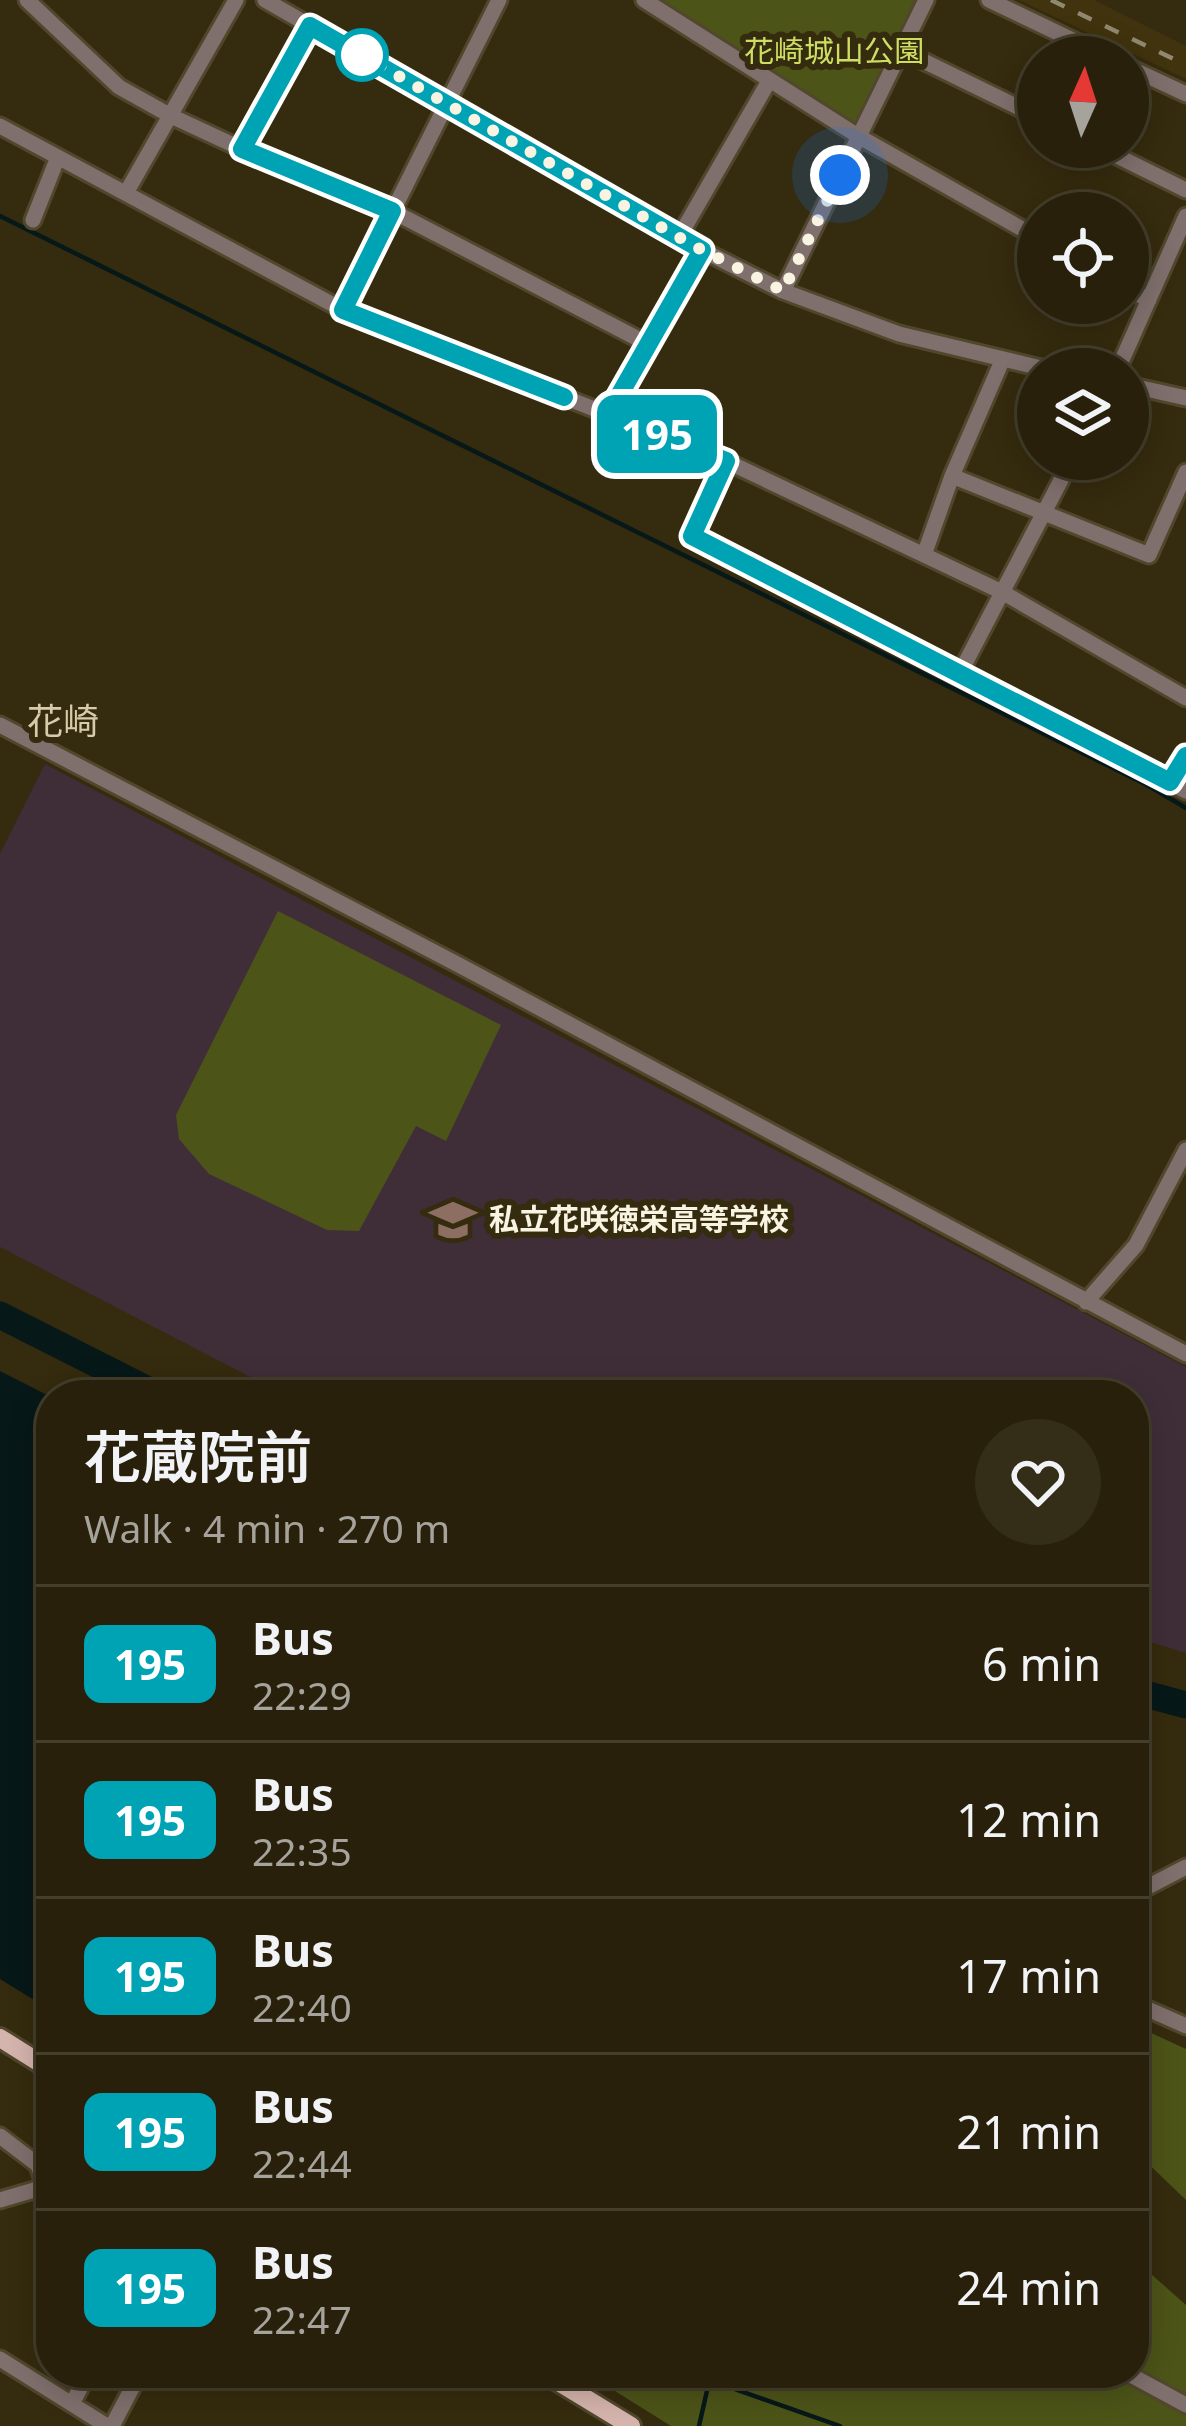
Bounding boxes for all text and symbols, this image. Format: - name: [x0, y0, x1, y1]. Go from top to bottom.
- unlabelled marker: [337, 30, 387, 80]
- park label: 花崎城山公園: [744, 30, 924, 71]
- north arrow: [1017, 36, 1149, 168]
- map controls: [1017, 36, 1149, 480]
- your location: [810, 145, 870, 205]
- button: locate: [1017, 192, 1149, 324]
- button: layers: [1017, 348, 1149, 480]
- line badge: 195: [588, 395, 726, 473]
- text: 195: [621, 405, 693, 462]
- district label: 花崎: [27, 696, 99, 745]
- school or university icon: 私立花咲徳栄高等学校: [428, 1195, 478, 1245]
- place label: 私立花咲徳栄高等学校: [489, 1198, 789, 1239]
- text: 花蔵院前: [84, 1417, 312, 1495]
- button: heart: [975, 1419, 1101, 1545]
- text: Walk · 4 min · 270 m: [84, 1501, 450, 1554]
- text: Bus: [252, 1607, 334, 1668]
- text: 6 min: [982, 1633, 1101, 1694]
- text: 195: [114, 1635, 186, 1692]
- text: 22:29: [252, 1668, 352, 1721]
- text: Bus: [252, 1763, 334, 1824]
- text: 12 min: [956, 1789, 1101, 1850]
- text: 195: [114, 1791, 186, 1848]
- text: 22:35: [252, 1824, 352, 1877]
- text: Bus: [252, 1919, 334, 1980]
- text: 17 min: [956, 1945, 1101, 2006]
- text: 195: [114, 1947, 186, 2004]
- text: 22:40: [252, 1980, 352, 2033]
- text: Bus: [252, 2075, 334, 2136]
- text: 21 min: [956, 2101, 1101, 2162]
- text: 195: [114, 2103, 186, 2160]
- text: 22:44: [252, 2136, 352, 2189]
- text: Bus: [252, 2231, 334, 2292]
- text: 24 min: [956, 2257, 1101, 2318]
- text: 195: [114, 2259, 186, 2316]
- text: 22:47: [252, 2292, 352, 2345]

